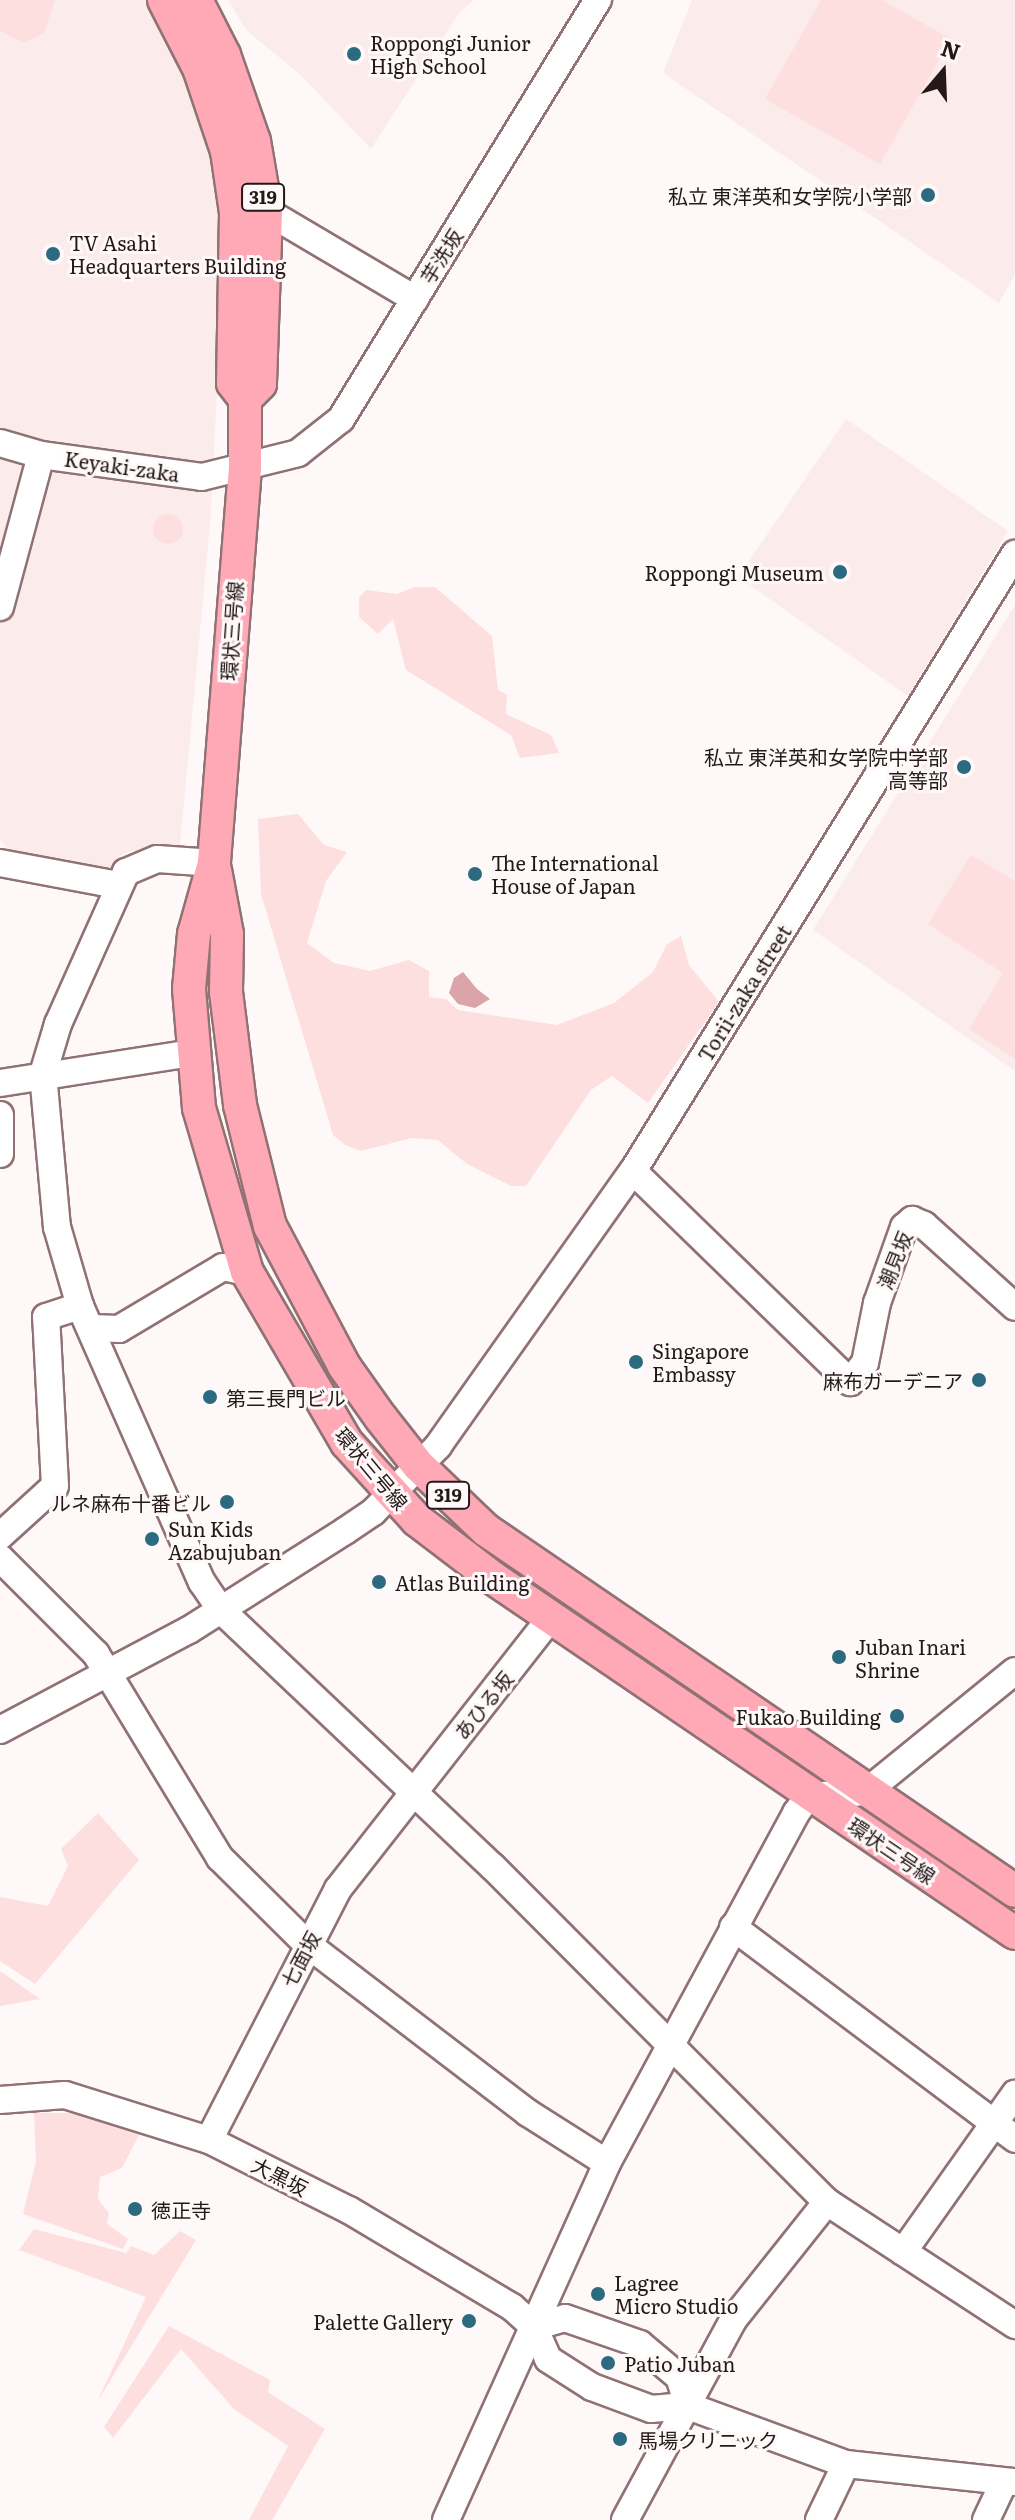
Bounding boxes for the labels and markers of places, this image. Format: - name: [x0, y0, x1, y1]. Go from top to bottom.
- place label: Roppongi Junior High School: [370, 30, 531, 77]
- marker: Roppongi Junior High School: [345, 45, 363, 63]
- place label: 私立 東洋英和女学院小学部: [668, 183, 912, 207]
- marker: 私立 東洋英和女学院小学部: [919, 186, 937, 204]
- place label: TV Asahi Headquarters Building: [69, 230, 286, 277]
- marker: TV Asahi Headquarters Building: [44, 245, 62, 263]
- place label: Roppongi Museum: [644, 560, 824, 584]
- marker: Roppongi Museum: [831, 563, 849, 581]
- place label: 私立 東洋英和女学院中学部 高等部: [704, 744, 948, 791]
- marker: 私立 東洋英和女学院中学部 高等部: [955, 758, 973, 776]
- place label: The International House of Japan: [491, 850, 659, 897]
- marker: The International House of Japan: [466, 865, 484, 883]
- place label: Singapore Embassy: [652, 1338, 749, 1385]
- marker: Singapore Embassy: [627, 1353, 645, 1371]
- place label: 麻布ガーデニア: [823, 1368, 963, 1392]
- marker: 麻布ガーデニア: [970, 1371, 988, 1389]
- place label: 第三長門ビル: [226, 1385, 346, 1409]
- marker: 第三長門ビル: [201, 1388, 219, 1406]
- place label: ルネ麻布十番ビル: [51, 1490, 211, 1514]
- marker: ルネ麻布十番ビル: [218, 1493, 236, 1511]
- place label: Sun Kids Azabujuban: [168, 1516, 282, 1563]
- marker: Sun Kids Azabujuban: [143, 1530, 161, 1548]
- place label: Atlas Building: [395, 1570, 530, 1594]
- marker: Atlas Building: [370, 1573, 388, 1591]
- place label: Juban Inari Shrine: [855, 1634, 966, 1681]
- marker: Juban Inari Shrine: [830, 1648, 848, 1666]
- place label: Fukao Building: [736, 1704, 881, 1728]
- marker: Fukao Building: [888, 1707, 906, 1725]
- place label: 徳正寺: [151, 2197, 211, 2221]
- marker: 徳正寺: [126, 2200, 144, 2218]
- place label: Lagree Micro Studio: [614, 2270, 738, 2317]
- marker: Lagree Micro Studio: [589, 2285, 607, 2303]
- place label: Palette Gallery: [313, 2309, 453, 2333]
- marker: Palette Gallery: [460, 2312, 478, 2330]
- place label: Patio Juban: [624, 2351, 735, 2375]
- marker: Patio Juban: [599, 2354, 617, 2372]
- place label: 馬場クリニック: [638, 2427, 778, 2451]
- marker: 馬場クリニック: [609, 2428, 631, 2450]

